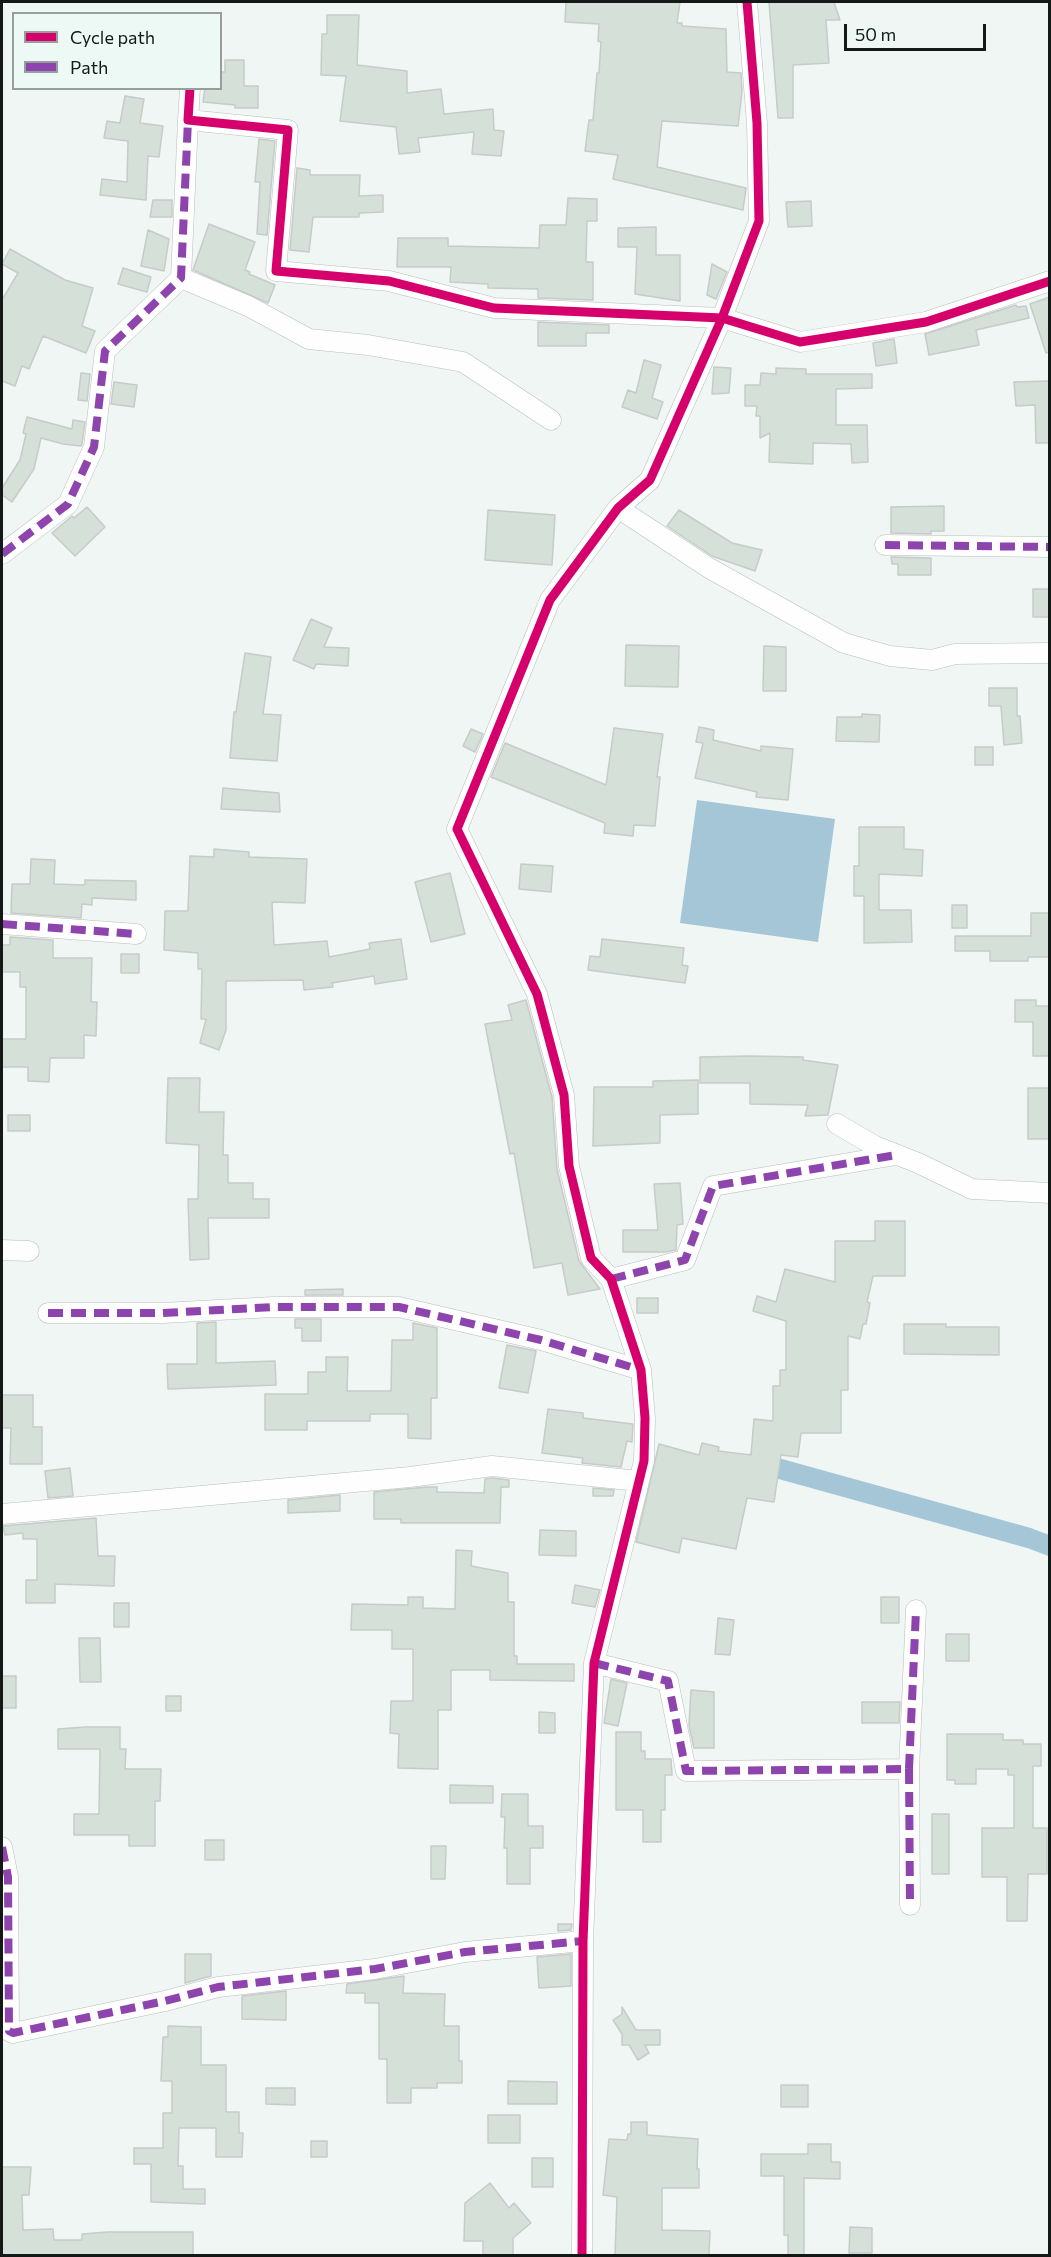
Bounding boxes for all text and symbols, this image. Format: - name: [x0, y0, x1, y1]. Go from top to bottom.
- legend: [12, 12, 222, 90]
- scale bar: [847, 12, 990, 50]
- text: 50 m: [855, 23, 896, 45]
- text: Cycle path: [70, 26, 155, 48]
- text: Path: [70, 56, 108, 78]

